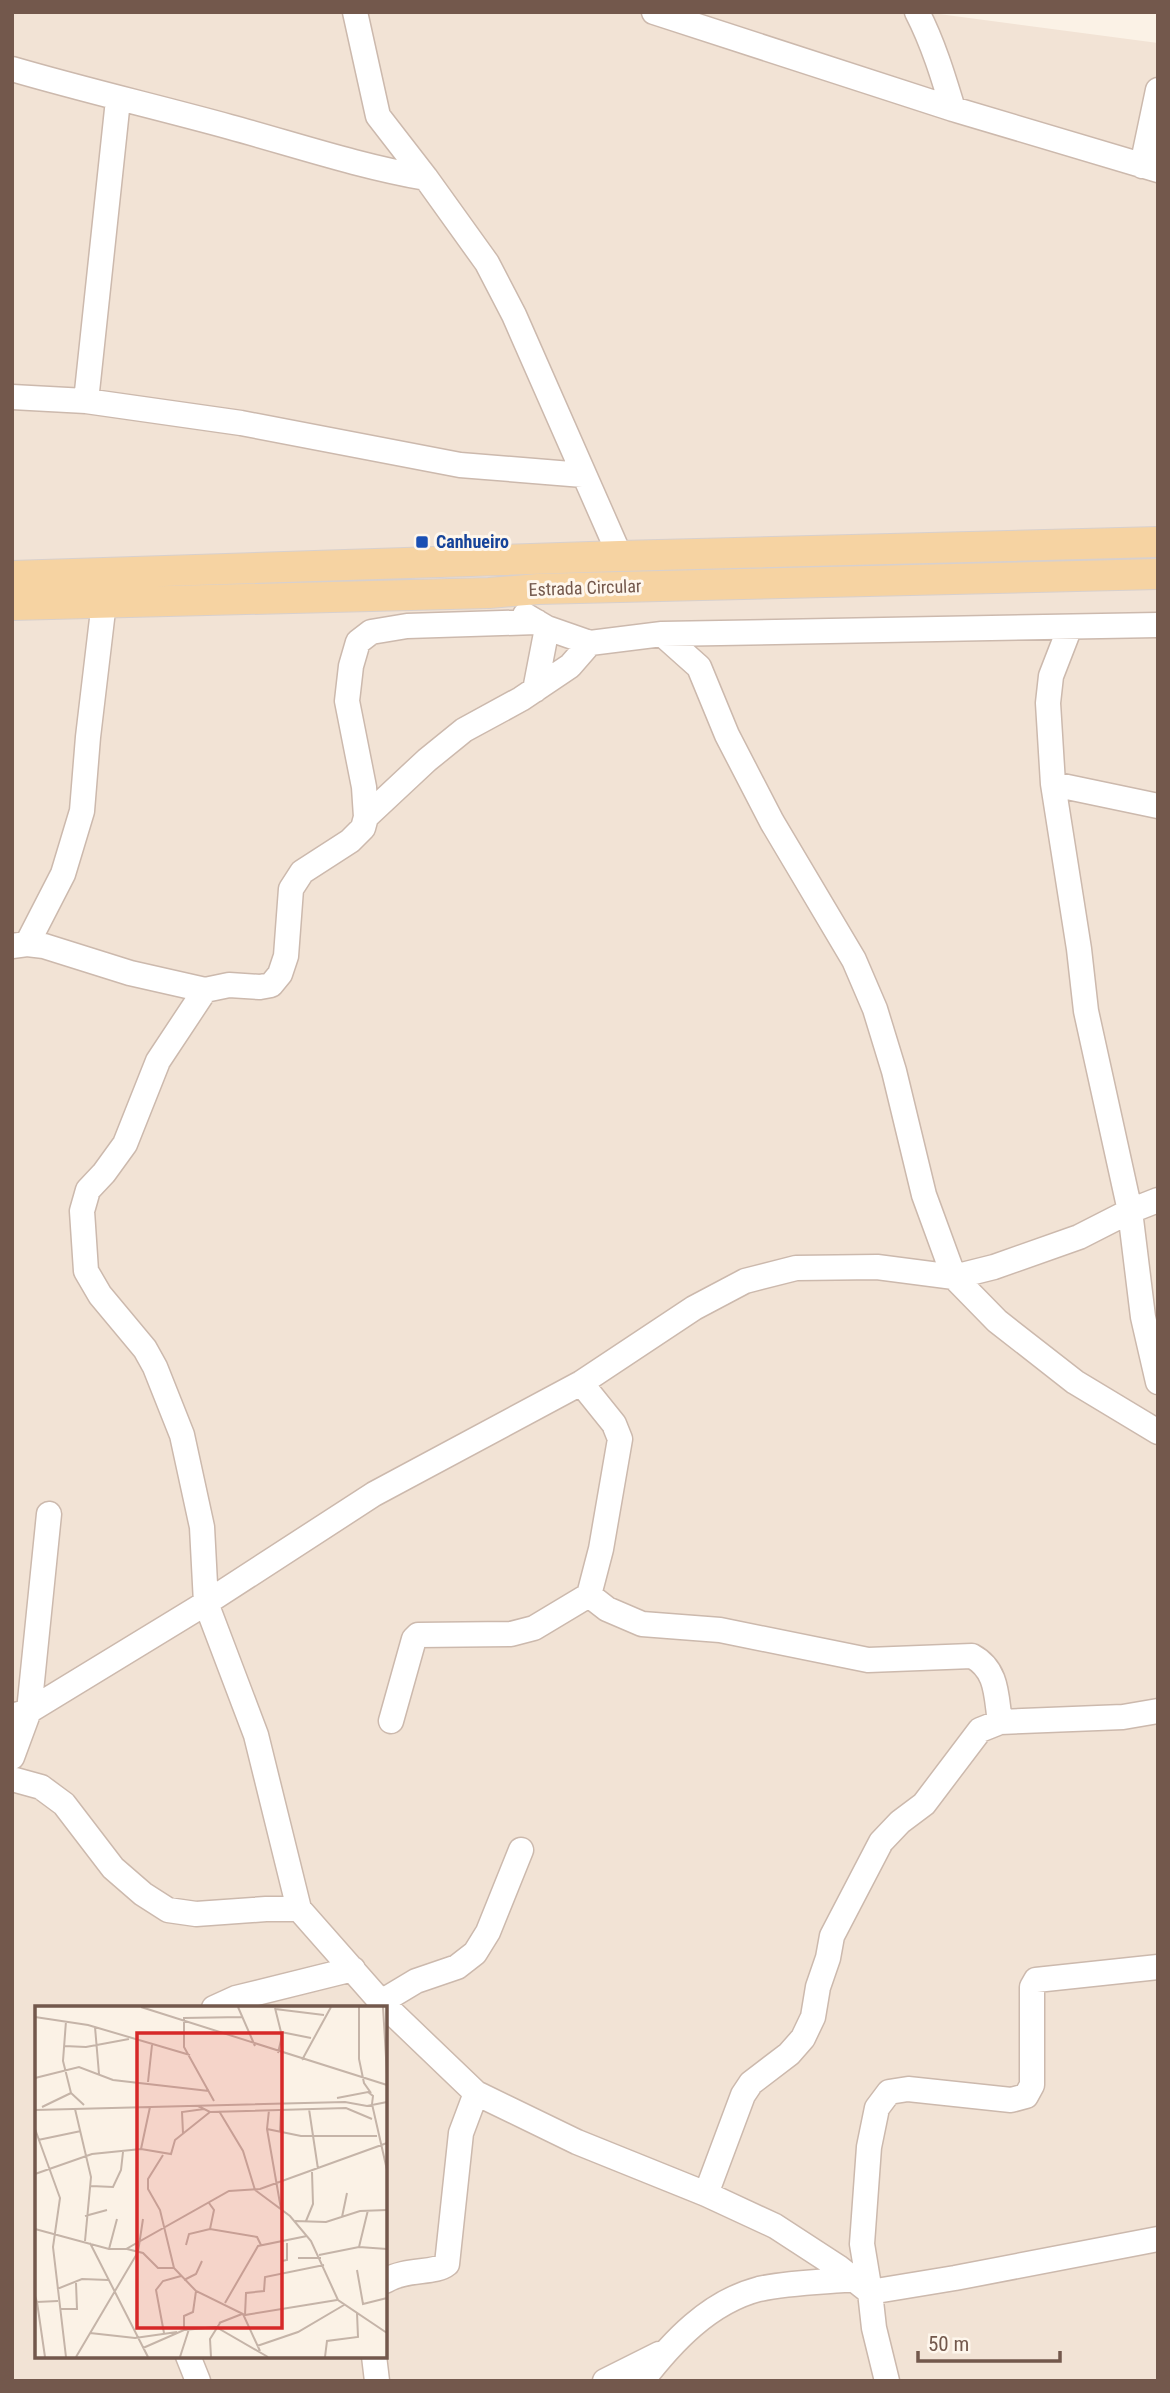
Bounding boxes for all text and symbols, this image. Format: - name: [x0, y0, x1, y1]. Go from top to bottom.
- place label: Canhueiro: [436, 531, 509, 552]
- marker: Canhueiro: [414, 534, 430, 550]
- street label: Estrada Circular: [528, 575, 642, 600]
- inset map: [35, 2006, 387, 2358]
- scale bar: [918, 2320, 1060, 2364]
- text: 50 m: [928, 2332, 969, 2356]

